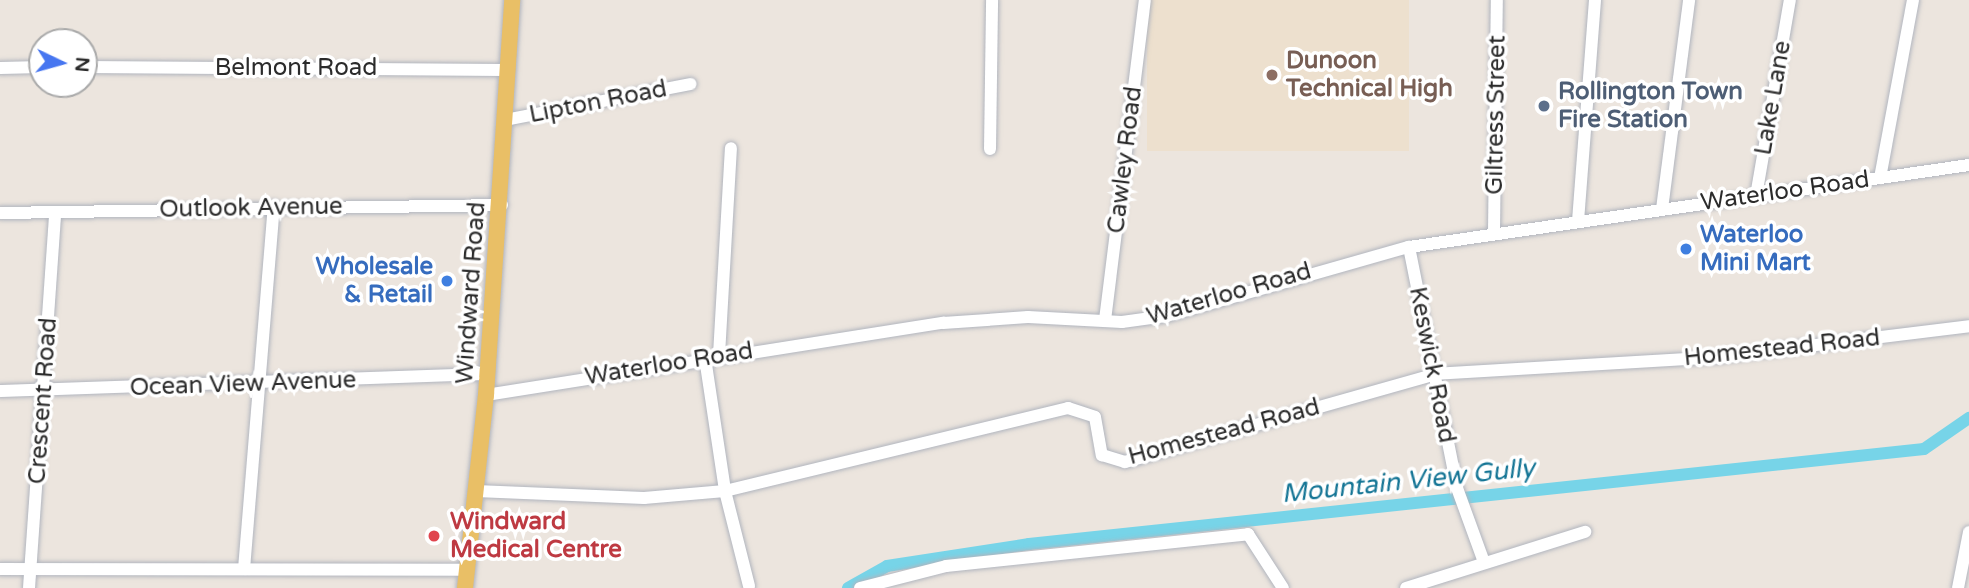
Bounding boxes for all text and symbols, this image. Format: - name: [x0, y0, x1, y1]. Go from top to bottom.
- north arrow: [28, 28, 98, 98]
- street label: Giltress Street: [1480, 35, 1512, 195]
- street label: Lake Lane: [1749, 39, 1797, 157]
- place label: Dunoon Technical High: [1286, 47, 1453, 103]
- street label: Belmont Road: [215, 54, 377, 82]
- text: N: [70, 56, 94, 73]
- marker: Dunoon Technical High: [1264, 67, 1280, 83]
- street label: Lipton Road: [527, 75, 669, 129]
- place label: Rollington Town Fire Station: [1558, 78, 1743, 134]
- street label: Cawley Road: [1102, 85, 1148, 235]
- marker: Rollington Town Fire Station: [1536, 98, 1552, 114]
- street label: Waterloo Road: [1699, 165, 1871, 217]
- street label: Outlook Avenue: [159, 192, 343, 224]
- street label: Windward Road: [450, 201, 492, 385]
- place label: Waterloo Mini Mart: [1700, 221, 1811, 277]
- marker: Waterloo Mini Mart: [1678, 241, 1694, 257]
- place label: Wholesale & Retail: [315, 253, 433, 309]
- street label: Waterloo Road: [1143, 257, 1315, 331]
- marker: Wholesale & Retail: [439, 273, 455, 289]
- street label: Keswick Road: [1403, 284, 1461, 446]
- street label: Crescent Road: [23, 317, 63, 485]
- street label: Homestead Road: [1682, 323, 1882, 373]
- street label: Waterloo Road: [583, 336, 755, 392]
- street label: Ocean View Avenue: [129, 366, 357, 402]
- street label: Homestead Road: [1125, 393, 1323, 471]
- water label: Mountain View Gully: [1280, 452, 1536, 510]
- place label: Windward Medical Centre: [450, 508, 622, 564]
- marker: Windward Medical Centre: [424, 526, 444, 546]

